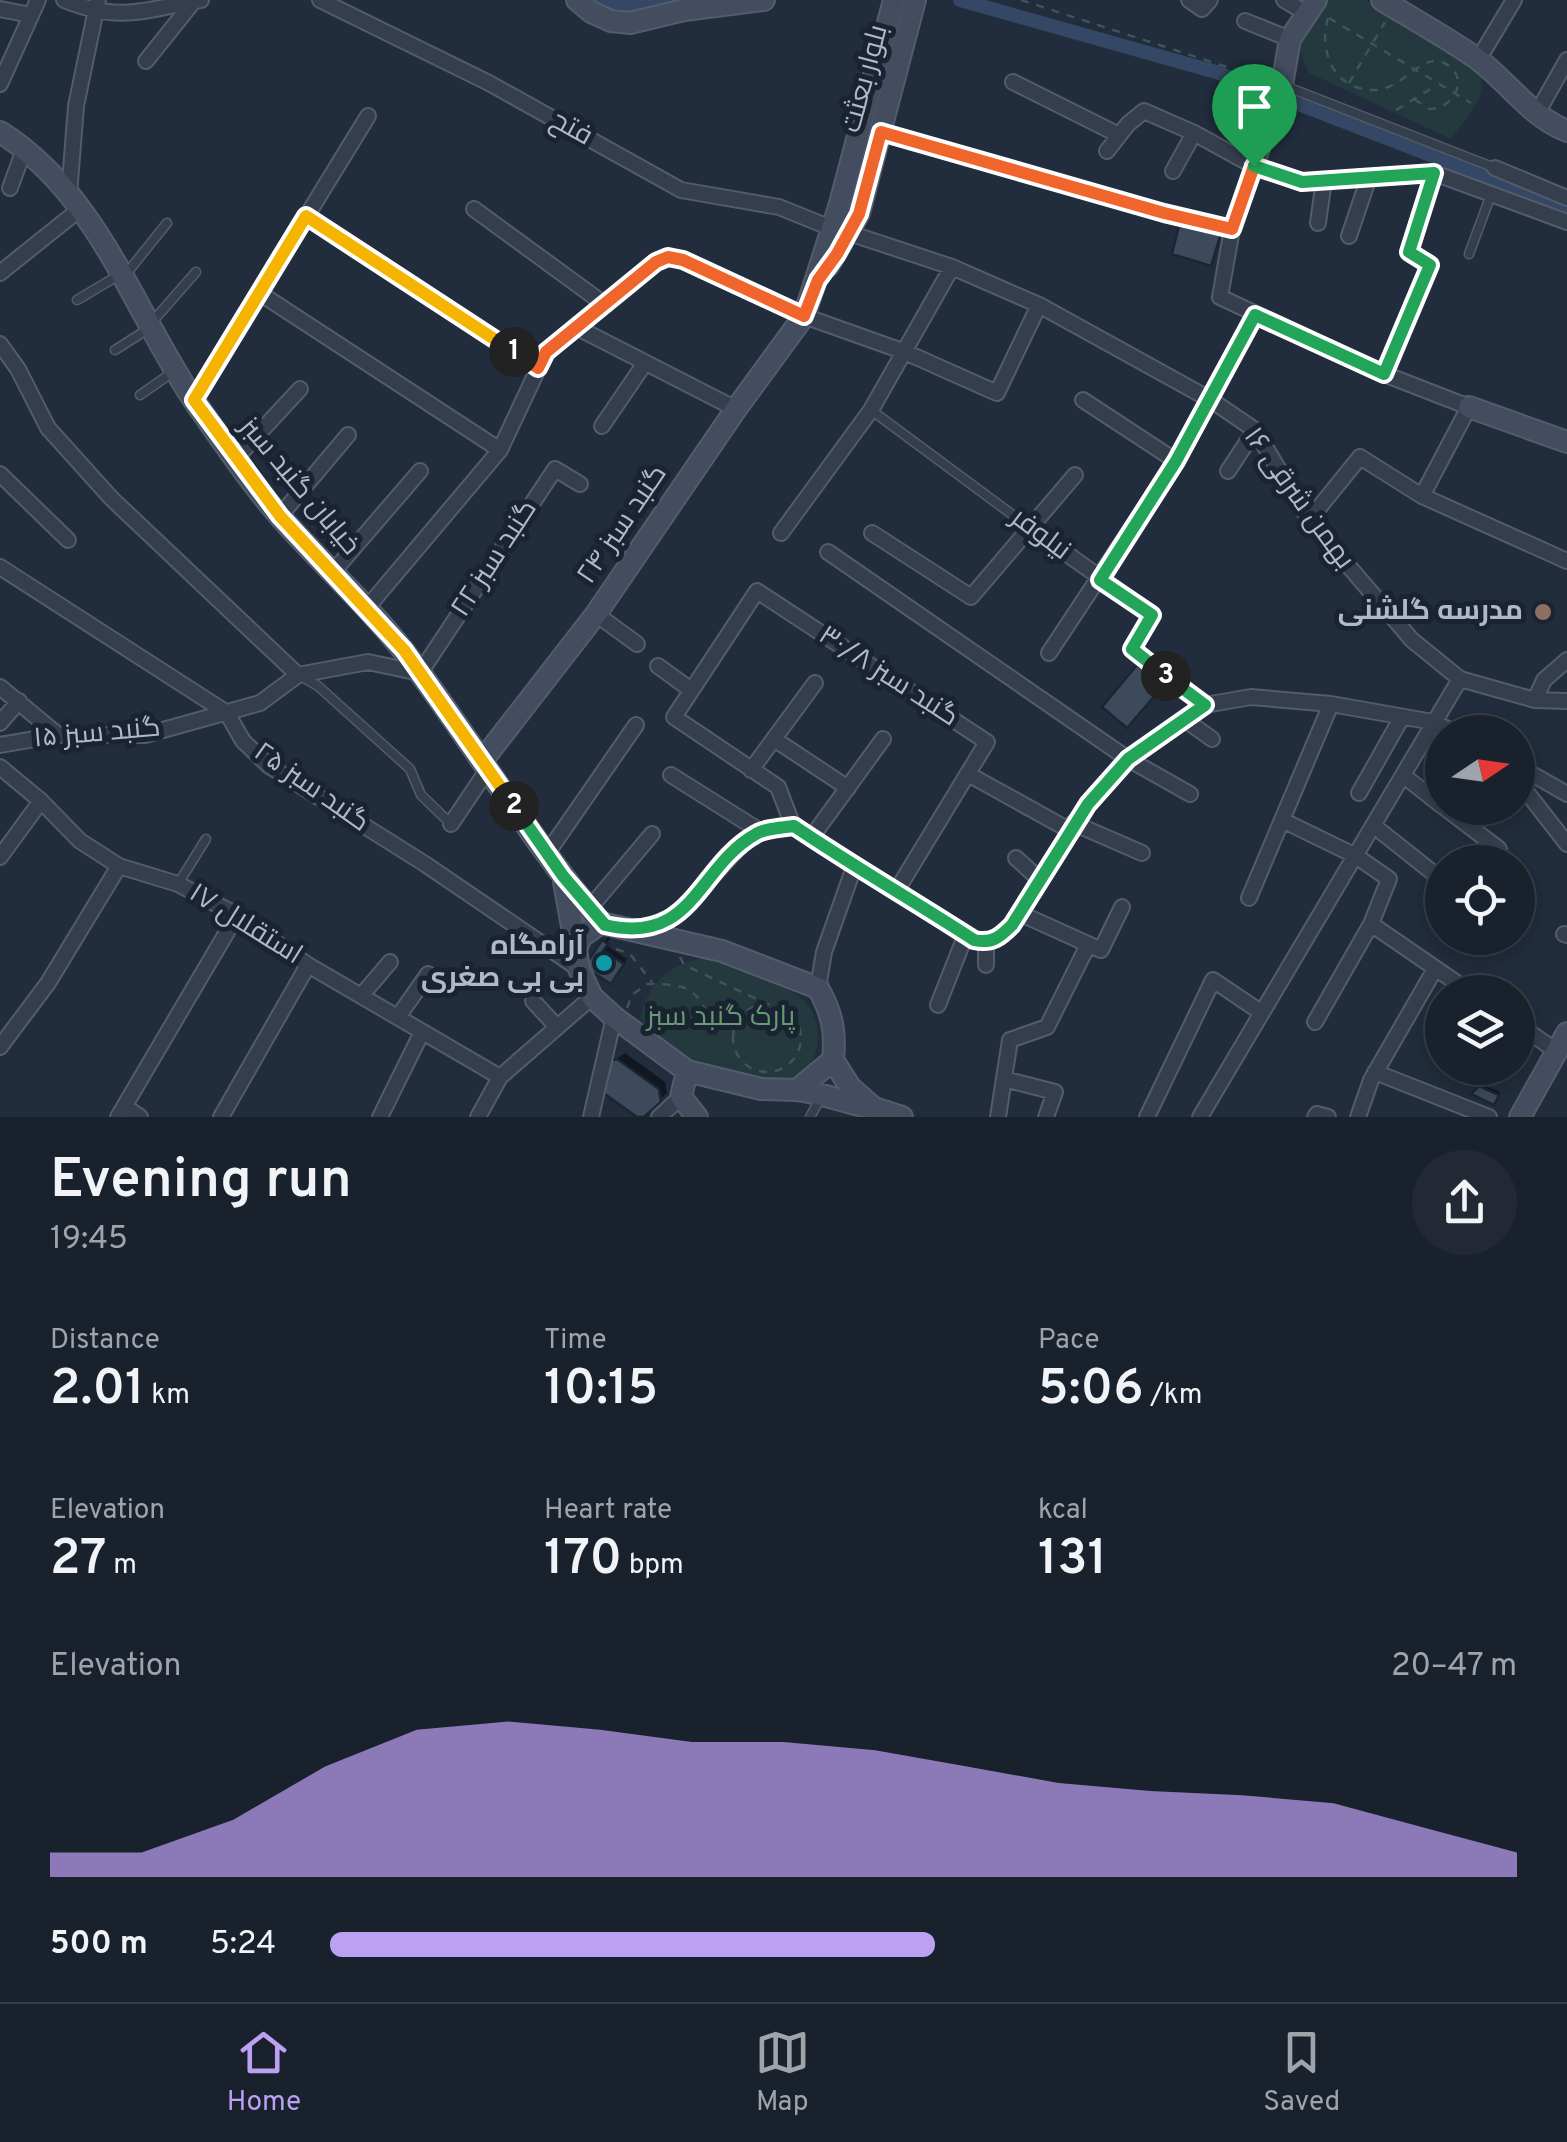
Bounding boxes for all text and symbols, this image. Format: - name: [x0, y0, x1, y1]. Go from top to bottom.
- street label: بلوار بعثت: [834, 21, 898, 137]
- pin: [1212, 64, 1297, 167]
- icon: arrive: [1227, 79, 1282, 134]
- street label: فتح: [544, 103, 598, 155]
- pin: 1: [489, 327, 539, 377]
- text: 1: [508, 334, 520, 370]
- street label: خیابان گنبد سبز: [229, 409, 367, 564]
- street label: بهمن شرقی ۱۶: [1234, 421, 1362, 577]
- street label: گنبد سبز ۲۴: [570, 458, 676, 592]
- street label: گنبد سبز ۲۲: [444, 494, 546, 624]
- street label: نیلوفر: [1001, 500, 1077, 569]
- place label: مدرسه گلشنی: [1338, 594, 1523, 630]
- marker: مدرسه گلشنی: [1532, 601, 1554, 623]
- street label: گنبد سبز ۳۰/۸: [811, 618, 965, 736]
- pin: 3: [1141, 651, 1191, 701]
- text: 3: [1158, 658, 1174, 694]
- street label: گنبد سبز ۱۵: [32, 711, 162, 757]
- north arrow: [1425, 715, 1535, 825]
- map controls: [1425, 715, 1535, 1085]
- street label: گنبد سبز ۲۵: [246, 735, 376, 841]
- pin: 2: [489, 781, 539, 831]
- text: 2: [505, 788, 523, 824]
- button: locate: [1425, 845, 1535, 955]
- street label: استقلال ۱۷: [182, 876, 308, 974]
- place label: آرامگاه بی بی صغری: [421, 929, 584, 997]
- marker: آرامگاه بی بی صغری: [593, 952, 615, 974]
- button: layers: [1425, 975, 1535, 1085]
- park label: پارک گنبد سبز: [645, 1000, 796, 1036]
- text: Evening run: [50, 1147, 352, 1217]
- button: share: [1412, 1150, 1517, 1255]
- text: 19:45: [50, 1220, 128, 1260]
- text: Distance: [50, 1323, 160, 1359]
- text: Time: [544, 1323, 607, 1359]
- text: Pace: [1038, 1323, 1100, 1359]
- text: 2.01: [50, 1359, 145, 1422]
- text: 10:15: [544, 1359, 658, 1422]
- text: 5:06: [1038, 1359, 1144, 1422]
- text: km: [145, 1378, 190, 1414]
- text: /km: [1144, 1378, 1202, 1414]
- text: Elevation: [50, 1493, 165, 1529]
- text: Heart rate: [544, 1493, 672, 1529]
- text: kcal: [1038, 1493, 1088, 1529]
- text: 27: [50, 1529, 107, 1592]
- text: 170: [544, 1529, 622, 1592]
- text: 131: [1038, 1529, 1107, 1592]
- text: m: [107, 1548, 137, 1584]
- text: bpm: [622, 1548, 684, 1584]
- text: Elevation: [50, 1647, 182, 1687]
- text: 20–47 m: [1391, 1647, 1517, 1687]
- text: 500 m: [50, 1925, 148, 1965]
- text: 5:24: [210, 1925, 276, 1965]
- tab: Home: [227, 2025, 301, 2121]
- tab: Map: [755, 2025, 810, 2121]
- tab: Saved: [1263, 2025, 1340, 2121]

